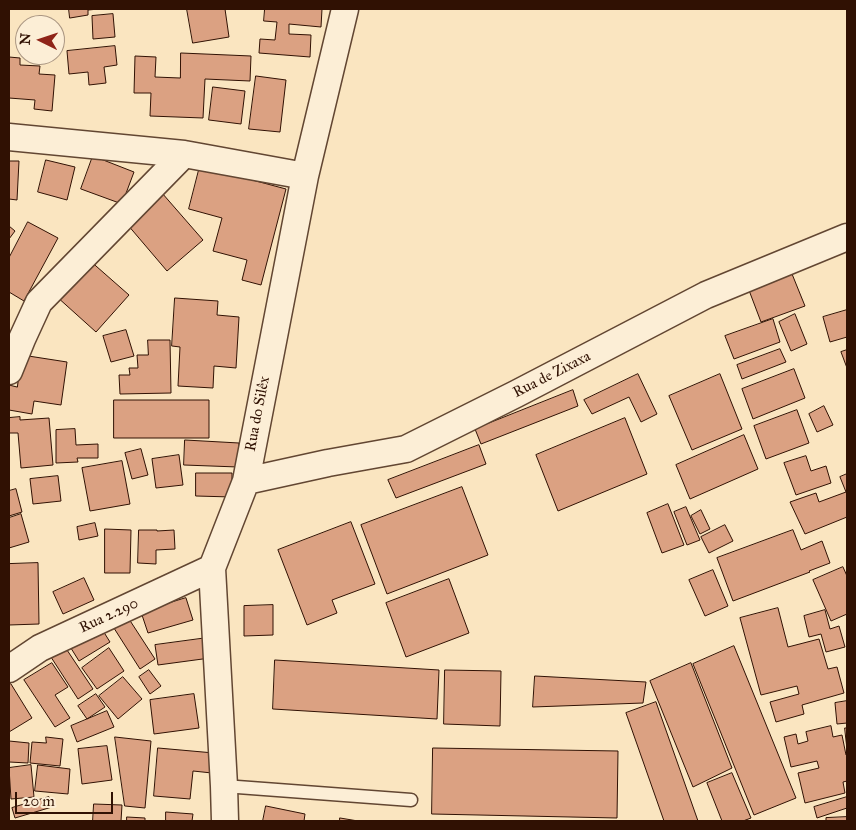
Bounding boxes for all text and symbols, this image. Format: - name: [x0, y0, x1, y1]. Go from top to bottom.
- north arrow: [15, 15, 65, 65]
- text: N: [17, 32, 34, 46]
- street label: Rua de Zixaxa: [510, 348, 594, 402]
- street label: Rua do Silêx: [242, 375, 274, 453]
- street label: Rua 2.290: [77, 595, 141, 637]
- scale bar: [18, 782, 115, 814]
- text: 20 m: [23, 792, 55, 810]

